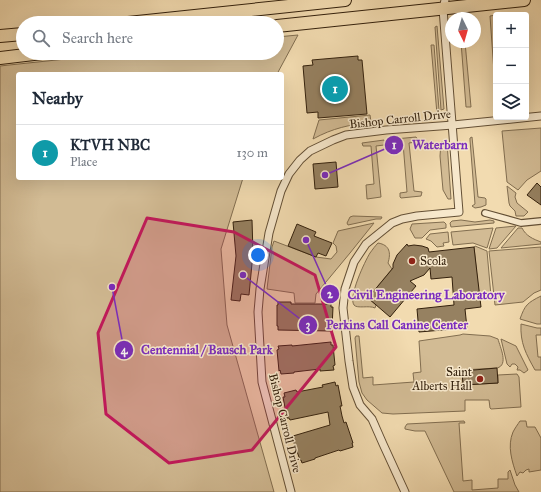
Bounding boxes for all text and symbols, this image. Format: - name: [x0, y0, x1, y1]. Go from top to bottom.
- north arrow: [445, 12, 481, 48]
- map controls: [493, 12, 529, 120]
- button: +: [493, 12, 529, 48]
- search box: [16, 16, 284, 60]
- icon: search: [30, 27, 52, 49]
- text: Search here: [62, 29, 133, 47]
- button: −: [493, 48, 529, 84]
- pin: 1: [322, 74, 348, 104]
- button: layers: [493, 84, 529, 120]
- text: Nearby: [32, 88, 83, 109]
- street label: Bishop Carroll Drive: [349, 107, 451, 131]
- callout: Waterbarn: [384, 132, 476, 157]
- text: KTVH NBC: [70, 136, 150, 154]
- text: Waterbarn: [412, 137, 468, 153]
- text: 1: [392, 138, 397, 152]
- text: 1: [42, 145, 48, 161]
- text: 130 m: [236, 145, 268, 161]
- text: Place: [70, 154, 97, 170]
- your location: [248, 245, 268, 265]
- place label: Scola: [420, 254, 447, 268]
- marker: Scola: [407, 256, 417, 266]
- callout: Civil Engineering Laboratory: [320, 281, 513, 306]
- text: 2: [327, 287, 334, 301]
- text: Civil Engineering Laboratory: [347, 287, 506, 303]
- callout: Perkins Call Canine Center: [298, 312, 476, 337]
- text: Perkins Call Canine Center: [326, 317, 469, 333]
- text: 3: [306, 318, 311, 333]
- callout: Centennial / Bausch Park: [114, 337, 281, 362]
- text: Centennial / Bausch Park: [141, 342, 274, 358]
- text: 4: [121, 343, 129, 358]
- place label: Saint Alberts Hall: [411, 365, 473, 393]
- street label: Bishop Carroll Drive: [266, 372, 304, 474]
- marker: Saint Alberts Hall: [475, 374, 485, 384]

